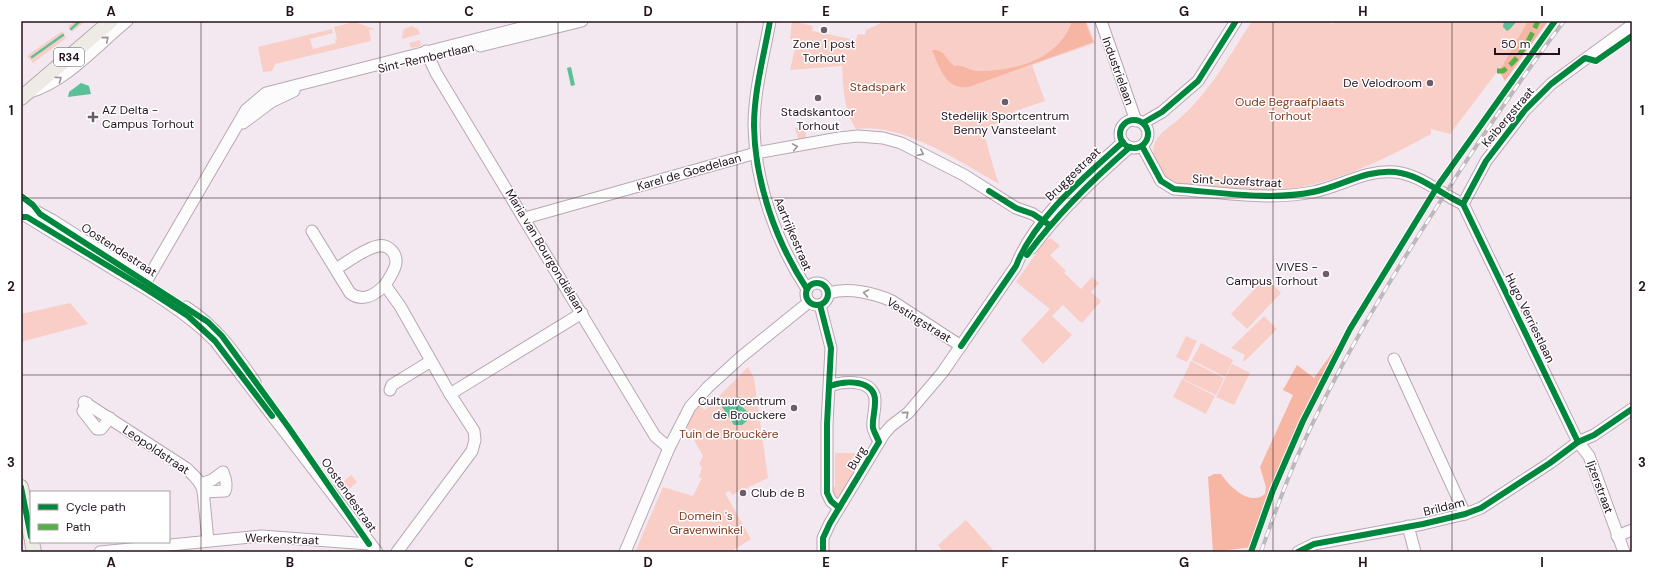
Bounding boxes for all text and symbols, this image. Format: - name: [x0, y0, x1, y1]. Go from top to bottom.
- text: A: [106, 3, 116, 20]
- text: B: [286, 3, 294, 20]
- text: C: [464, 3, 474, 20]
- text: D: [643, 3, 653, 20]
- text: E: [822, 3, 830, 20]
- text: F: [1001, 3, 1009, 20]
- text: G: [1179, 3, 1189, 20]
- text: H: [1358, 3, 1368, 20]
- text: I: [1540, 3, 1544, 20]
- marker: Zone 1 post Torhout: [819, 25, 829, 35]
- scale bar: [1495, 30, 1559, 56]
- street label: Industrielaan: [1098, 35, 1138, 107]
- one-way arrow: [101, 36, 108, 43]
- place label: Zone 1 post Torhout: [793, 36, 856, 66]
- text: 50 m: [1501, 36, 1530, 52]
- street label: Sint-Rembertlaan: [376, 39, 476, 77]
- road number: R34: [54, 48, 84, 66]
- place label: De Velodroom: [1343, 75, 1422, 91]
- one-way arrow: [54, 77, 61, 84]
- marker: De Velodroom: [1425, 78, 1435, 88]
- park label: Stadspark: [850, 79, 906, 95]
- street label: Keibergstraat: [1478, 83, 1538, 151]
- marker: Stadskantoor Torhout: [813, 93, 823, 103]
- park label: Oude Begraafplaats Torhout: [1235, 94, 1345, 124]
- marker: Stedelijk Sportcentrum Benny Vansteelant: [1000, 97, 1010, 107]
- text: 1: [9, 102, 13, 119]
- place label: AZ Delta - Campus Torhout: [102, 102, 195, 132]
- text: 1: [1640, 102, 1644, 119]
- place label: Stadskantoor Torhout: [781, 104, 856, 134]
- place label: Stedelijk Sportcentrum Benny Vansteelant: [941, 108, 1069, 138]
- marker: AZ Delta - Campus Torhout: [87, 111, 99, 123]
- one-way arrow: [792, 143, 798, 151]
- street label: Bruggestraat: [1042, 143, 1104, 204]
- one-way arrow: [916, 148, 924, 155]
- street label: Karel de Goedelaan: [635, 149, 743, 195]
- street label: Sint-Jozefstraat: [1192, 171, 1283, 191]
- street label: Maria van Bourgondiëlaan: [502, 186, 589, 316]
- street label: Aartrijkestraat: [770, 195, 816, 274]
- street label: Oostendestraat: [78, 220, 160, 281]
- place label: VIVES - Campus Torhout: [1226, 259, 1318, 289]
- marker: VIVES - Campus Torhout: [1321, 269, 1331, 279]
- street label: Hugo Verriestlaan: [1501, 271, 1559, 365]
- text: 2: [7, 278, 15, 295]
- text: 2: [1638, 278, 1646, 295]
- one-way arrow: [863, 290, 869, 298]
- street label: Vestingstraat: [884, 294, 955, 346]
- place label: Cultuurcentrum de Brouckere: [698, 393, 786, 423]
- marker: Cultuurcentrum de Brouckere: [789, 403, 799, 413]
- one-way arrow: [901, 412, 908, 419]
- street label: Leopoldstraat: [119, 422, 193, 478]
- park label: Tuin de Brouckère: [679, 426, 779, 442]
- street label: Burg: [844, 443, 870, 473]
- text: 3: [7, 454, 15, 471]
- text: 3: [1638, 454, 1646, 471]
- street label: Oostendestraat: [317, 455, 381, 536]
- street label: Ijzerstraat: [1583, 458, 1617, 516]
- place label: Club de B: [751, 485, 805, 501]
- marker: Club de B: [738, 488, 748, 498]
- legend: [30, 491, 170, 543]
- street label: Brildam: [1422, 494, 1466, 520]
- text: Cycle path: [66, 499, 126, 515]
- park label: Domein 's Gravenwinkel: [669, 508, 743, 538]
- text: Path: [66, 519, 91, 535]
- street label: Werkenstraat: [245, 530, 320, 548]
- text: A: [106, 554, 116, 571]
- text: B: [286, 554, 294, 571]
- text: C: [464, 554, 474, 571]
- text: D: [643, 554, 653, 571]
- text: E: [822, 554, 830, 571]
- text: F: [1001, 554, 1009, 571]
- text: G: [1179, 554, 1189, 571]
- text: H: [1358, 554, 1368, 571]
- text: I: [1540, 554, 1544, 571]

